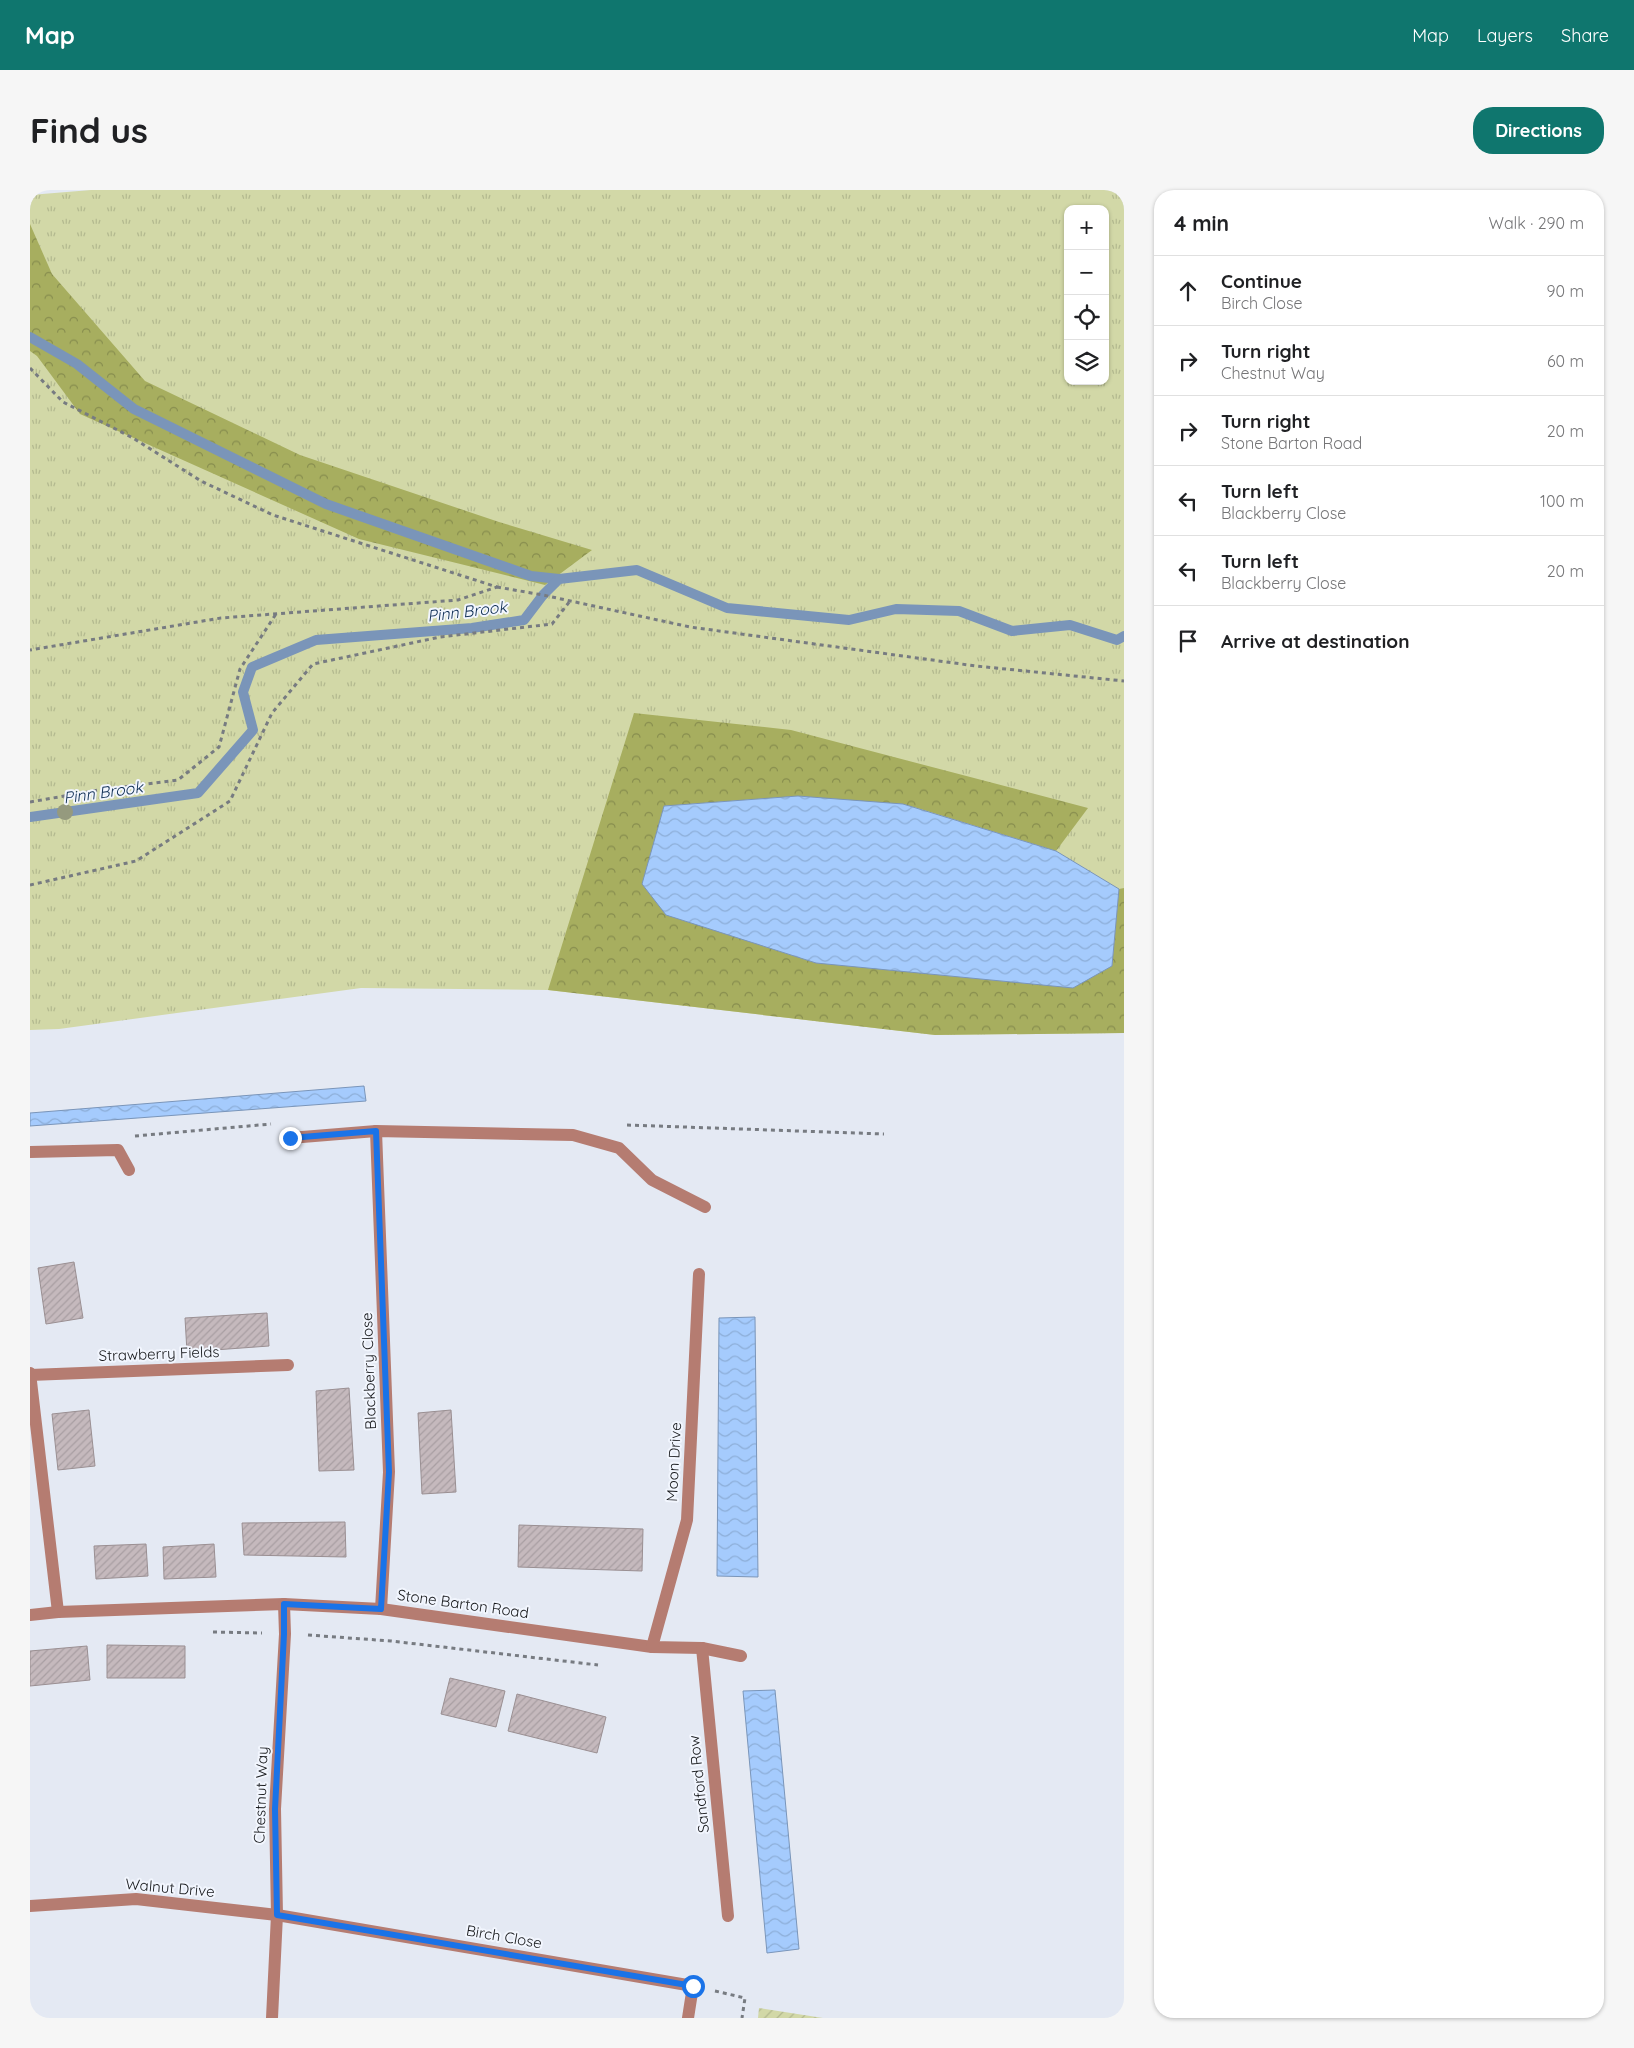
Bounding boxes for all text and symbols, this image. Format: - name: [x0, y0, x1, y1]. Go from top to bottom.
- text: Map: [25, 20, 75, 50]
- text: Map: [1412, 24, 1449, 47]
- text: Layers: [1477, 24, 1533, 47]
- text: Share: [1561, 24, 1609, 47]
- button: Directions: [1473, 107, 1604, 154]
- text: Find us: [30, 108, 148, 152]
- map controls: [1064, 205, 1109, 385]
- button: +: [1064, 205, 1109, 250]
- text: 4 min: [1174, 210, 1229, 236]
- text: Walk · 290 m: [1489, 213, 1584, 233]
- button: −: [1064, 250, 1109, 295]
- text: Continue: [1221, 269, 1302, 293]
- icon: ahead: [1174, 277, 1202, 305]
- text: 90 m: [1547, 281, 1584, 301]
- text: Birch Close: [1221, 293, 1303, 313]
- button: locate: [1064, 295, 1109, 340]
- text: Turn right: [1221, 339, 1310, 363]
- button: layers: [1064, 340, 1109, 385]
- icon: right: [1174, 347, 1202, 375]
- text: 60 m: [1547, 351, 1584, 371]
- text: Chestnut Way: [1221, 363, 1325, 383]
- text: Turn right: [1221, 409, 1310, 433]
- icon: right: [1174, 417, 1202, 445]
- text: 20 m: [1547, 421, 1584, 441]
- text: Stone Barton Road: [1221, 433, 1362, 453]
- text: Turn left: [1221, 479, 1299, 503]
- icon: left: [1174, 487, 1202, 515]
- text: 100 m: [1540, 491, 1584, 511]
- text: Blackberry Close: [1221, 503, 1346, 523]
- text: Turn left: [1221, 549, 1299, 573]
- icon: left: [1174, 557, 1202, 585]
- text: 20 m: [1547, 561, 1584, 581]
- text: Blackberry Close: [1221, 573, 1346, 593]
- water label: Pinn Brook: [426, 596, 509, 626]
- icon: arrive: [1174, 627, 1202, 655]
- text: Arrive at destination: [1221, 629, 1410, 653]
- water label: Pinn Brook: [62, 776, 145, 807]
- route end: [279, 1127, 302, 1150]
- street label: Blackberry Close: [357, 1312, 380, 1430]
- street label: Strawberry Fields: [98, 1342, 220, 1365]
- street label: Moon Drive: [662, 1422, 685, 1502]
- street label: Stone Barton Road: [396, 1585, 530, 1622]
- street label: Sandford Row: [684, 1734, 713, 1834]
- street label: Chestnut Way: [249, 1746, 272, 1844]
- street label: Walnut Drive: [125, 1874, 215, 1901]
- street label: Birch Close: [465, 1921, 543, 1953]
- route start: [682, 1975, 705, 1998]

